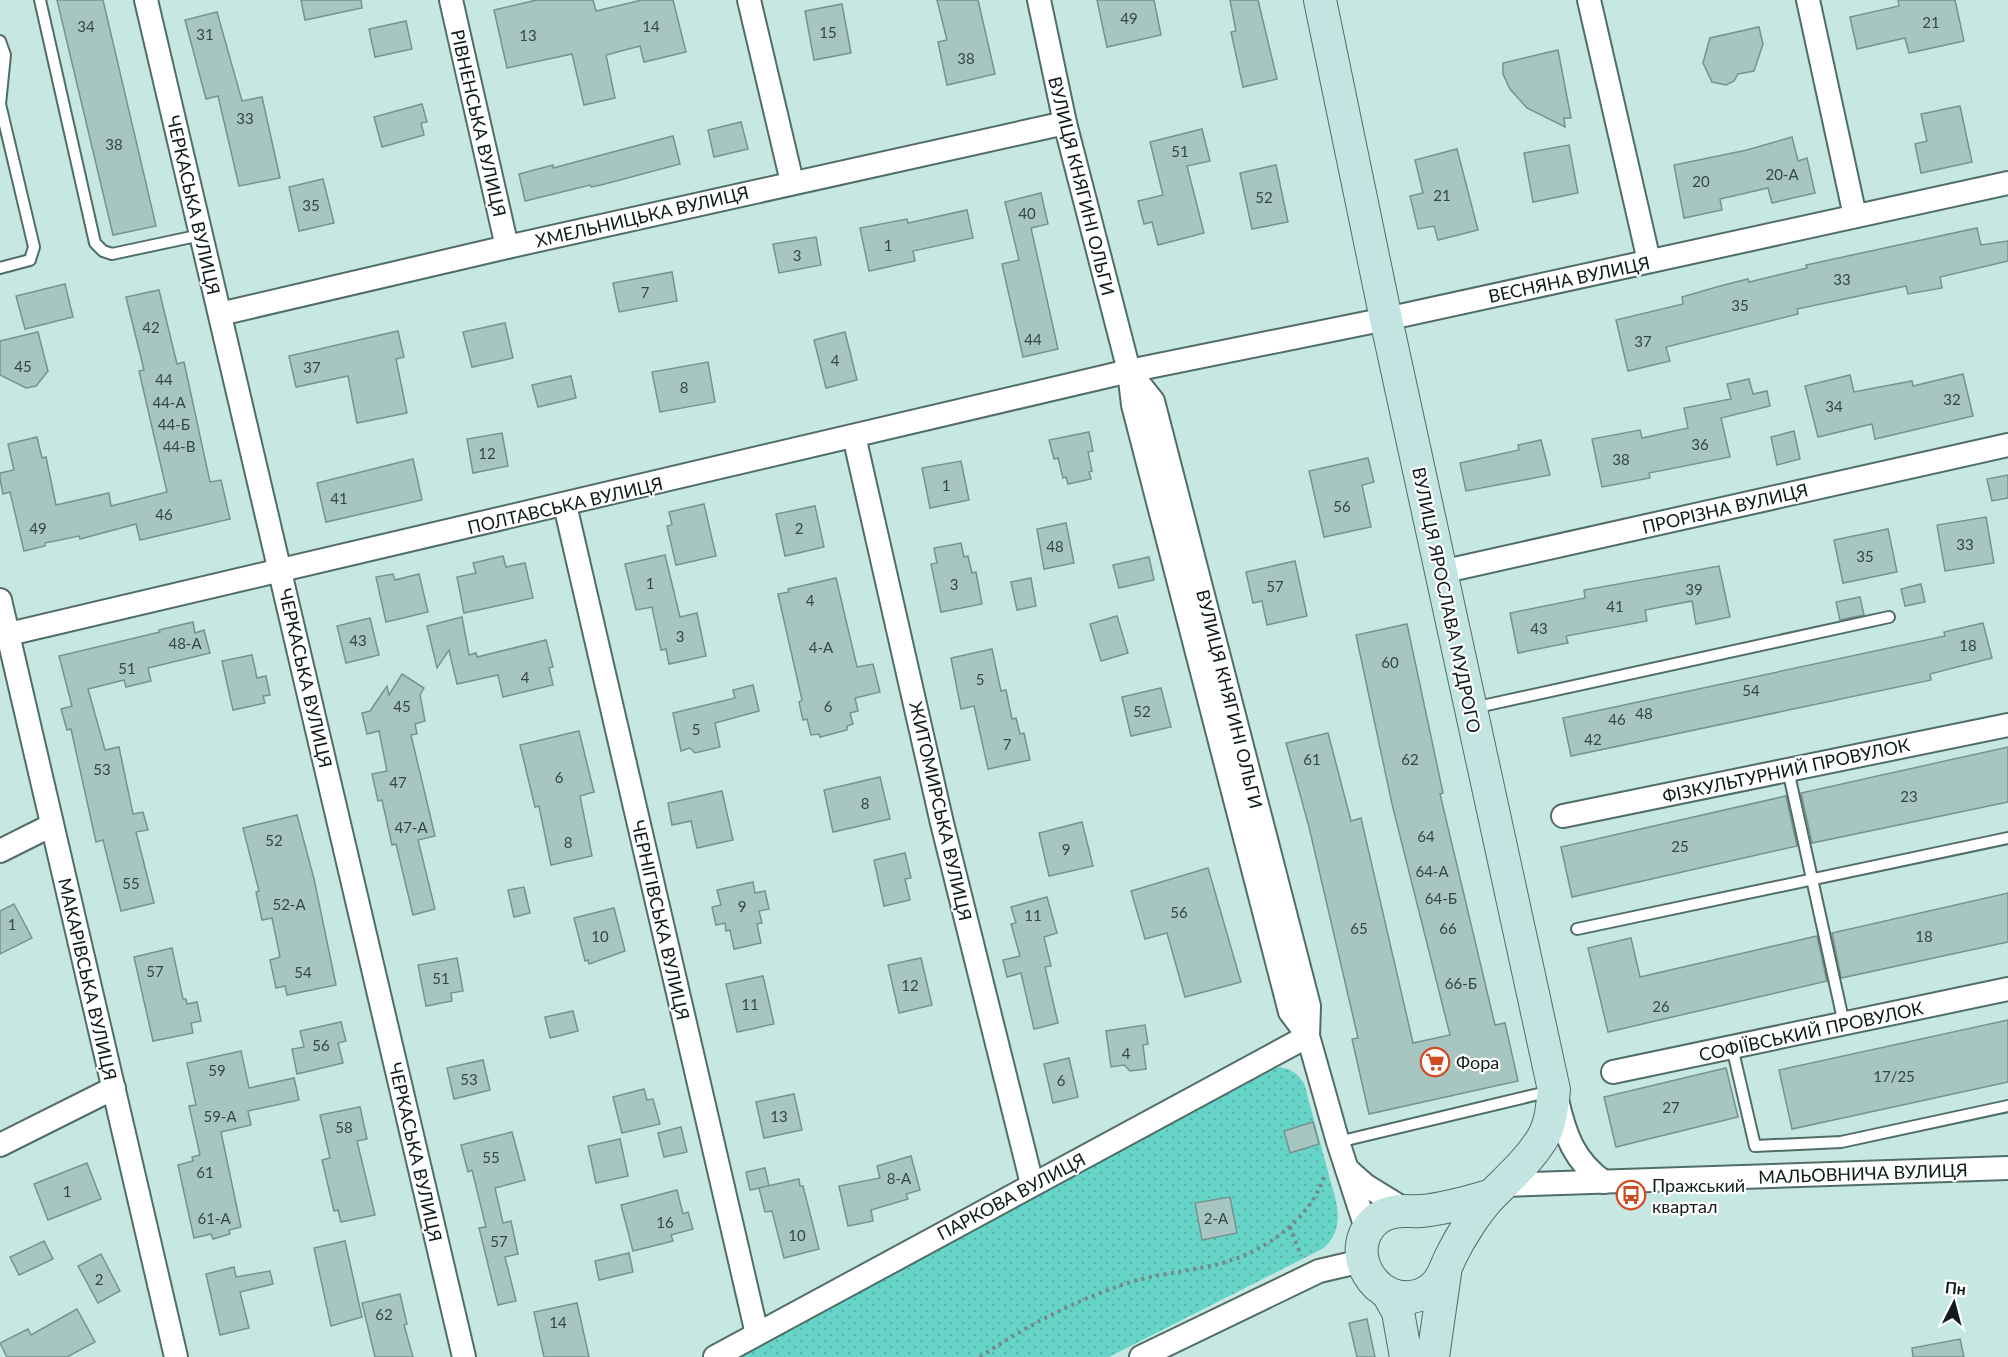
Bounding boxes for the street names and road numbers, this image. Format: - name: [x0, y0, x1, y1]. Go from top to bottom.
- street label: РІВНЕНСЬКА ВУЛИЦЯ: [447, 27, 511, 219]
- street label: ВУЛИЦЯ КНЯГИНІ ОЛЬГИ: [1044, 74, 1120, 298]
- street label: ЧЕРКАСЬКА ВУЛИЦЯ: [163, 113, 225, 297]
- street label: ХМЕЛЬНИЦЬКА ВУЛИЦЯ: [533, 181, 751, 251]
- street label: ВЕСНЯНА ВУЛИЦЯ: [1486, 251, 1652, 307]
- street label: ВУЛИЦЯ ЯРОСЛАВА МУДРОГО: [1408, 465, 1486, 735]
- street label: ПОЛТАВСЬКА ВУЛИЦЯ: [465, 472, 665, 538]
- street label: ПРОРІЗНА ВУЛИЦЯ: [1640, 478, 1810, 538]
- street label: ЧЕРКАСЬКА ВУЛИЦЯ: [275, 586, 337, 770]
- street label: ВУЛИЦЯ КНЯГИНІ ОЛЬГИ: [1192, 587, 1268, 811]
- street label: ЖИТОМИРСЬКА ВУЛИЦЯ: [905, 699, 977, 923]
- street label: ФІЗКУЛЬТУРНИЙ ПРОВУЛОК: [1660, 733, 1912, 807]
- street label: ЧЕРНІГІВСЬКА ВУЛИЦЯ: [627, 818, 695, 1022]
- street label: МАКАРІВСЬКА ВУЛИЦЯ: [54, 876, 122, 1082]
- street label: СОФІЇВСЬКИЙ ПРОВУЛОК: [1697, 996, 1925, 1066]
- street label: ЧЕРКАСЬКА ВУЛИЦЯ: [385, 1060, 447, 1244]
- street label: ПАРКОВА ВУЛИЦЯ: [933, 1148, 1089, 1244]
- street label: МАЛЬОВНИЧА ВУЛИЦЯ: [1758, 1158, 1968, 1188]

